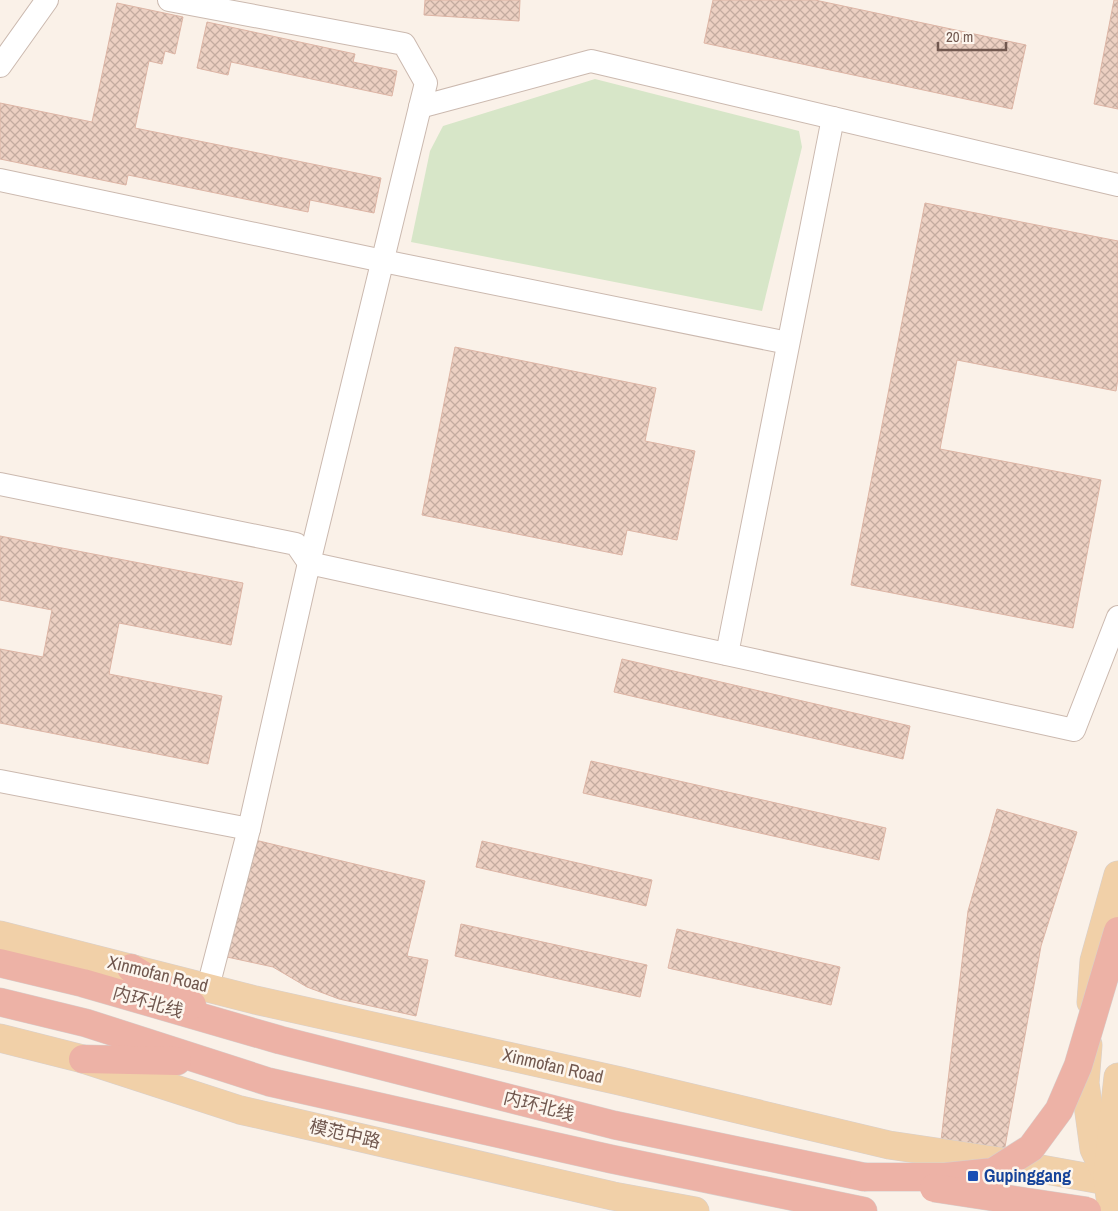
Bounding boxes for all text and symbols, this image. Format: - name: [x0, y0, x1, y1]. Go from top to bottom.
- scale bar: [938, 20, 1006, 52]
- text: 20 m: [946, 26, 973, 47]
- street label: Xinmofan Road: [105, 949, 211, 998]
- street label: 内环北线: [110, 980, 186, 1023]
- street label: Xinmofan Road: [500, 1042, 606, 1089]
- street label: 内环北线: [501, 1085, 577, 1126]
- street label: 模范中路: [307, 1113, 383, 1154]
- place label: Gupinggang: [984, 1163, 1071, 1188]
- marker: Gupinggang: [966, 1169, 980, 1183]

